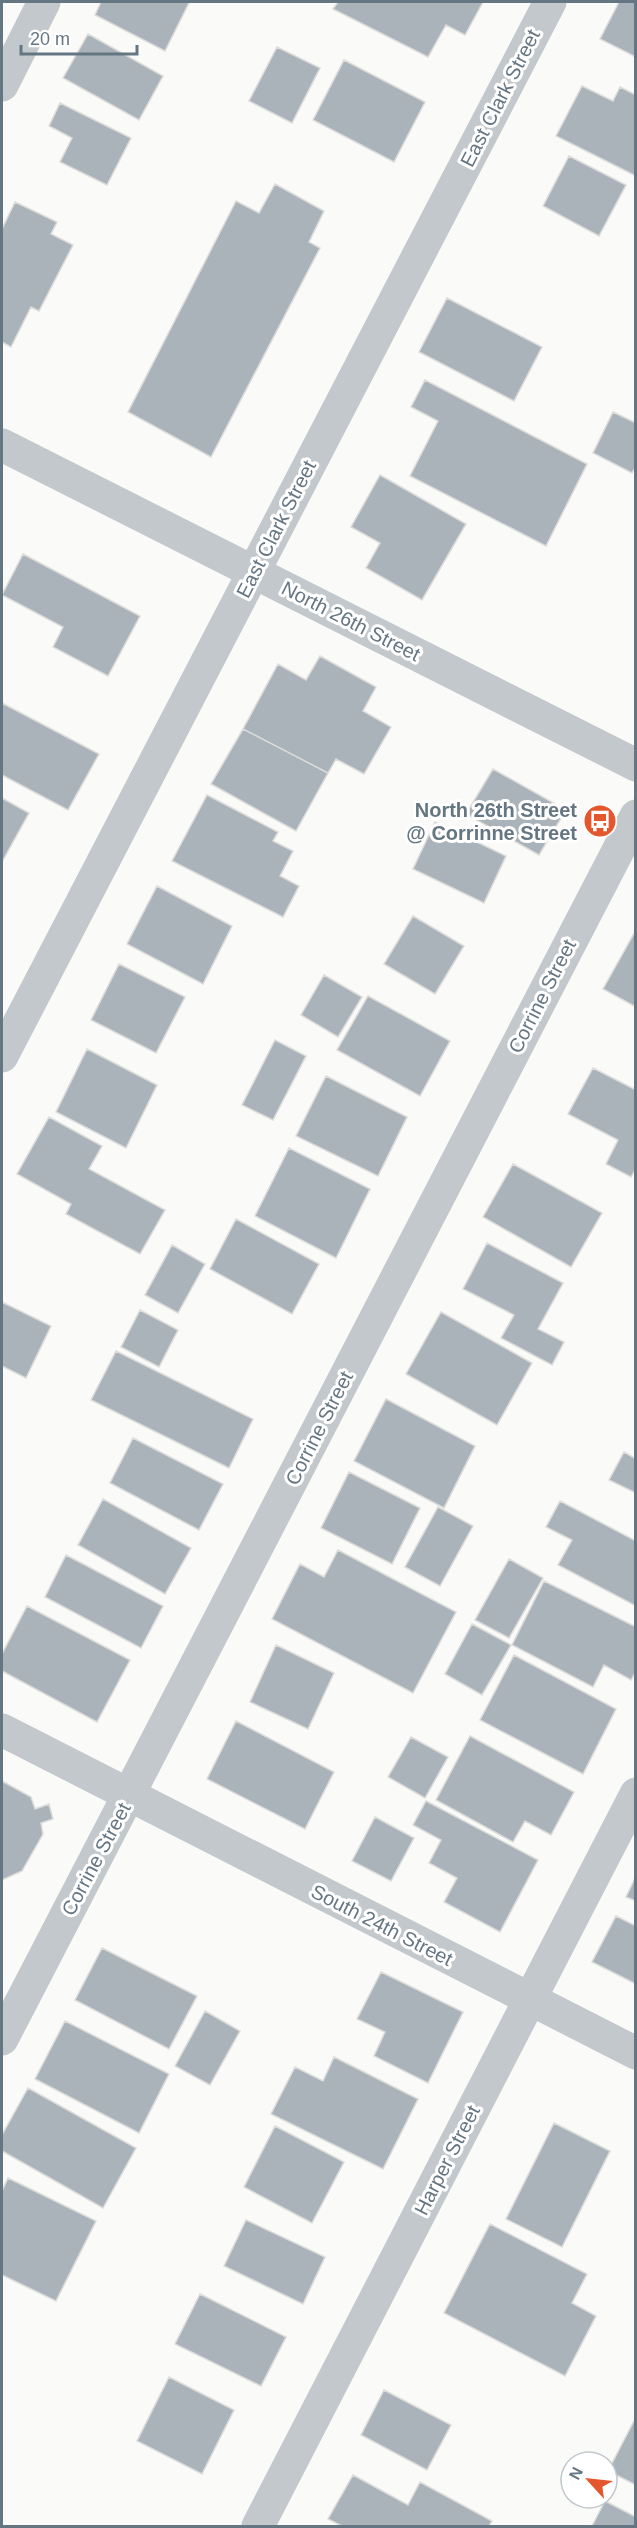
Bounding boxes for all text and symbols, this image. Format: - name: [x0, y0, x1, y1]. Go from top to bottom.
- scale bar: [21, 18, 136, 56]
- street label: East Clark Street: [456, 25, 544, 170]
- text: 20 m: [30, 29, 70, 49]
- street label: East Clark Street: [232, 456, 320, 601]
- street label: North 26th Street: [278, 577, 424, 666]
- place label: North 26th Street @ Corrinne Street: [406, 799, 577, 844]
- bus stop icon: North 26th Street @ Corrinne Street: [582, 803, 618, 839]
- street label: Corrine Street: [504, 935, 580, 1056]
- street label: Corrine Street: [281, 1367, 357, 1488]
- street label: Corrine Street: [57, 1798, 135, 1919]
- street label: South 24th Street: [308, 1880, 457, 1970]
- street label: Harper Street: [410, 2101, 484, 2218]
- north arrow: [559, 2450, 619, 2510]
- text: N: [566, 2464, 586, 2482]

